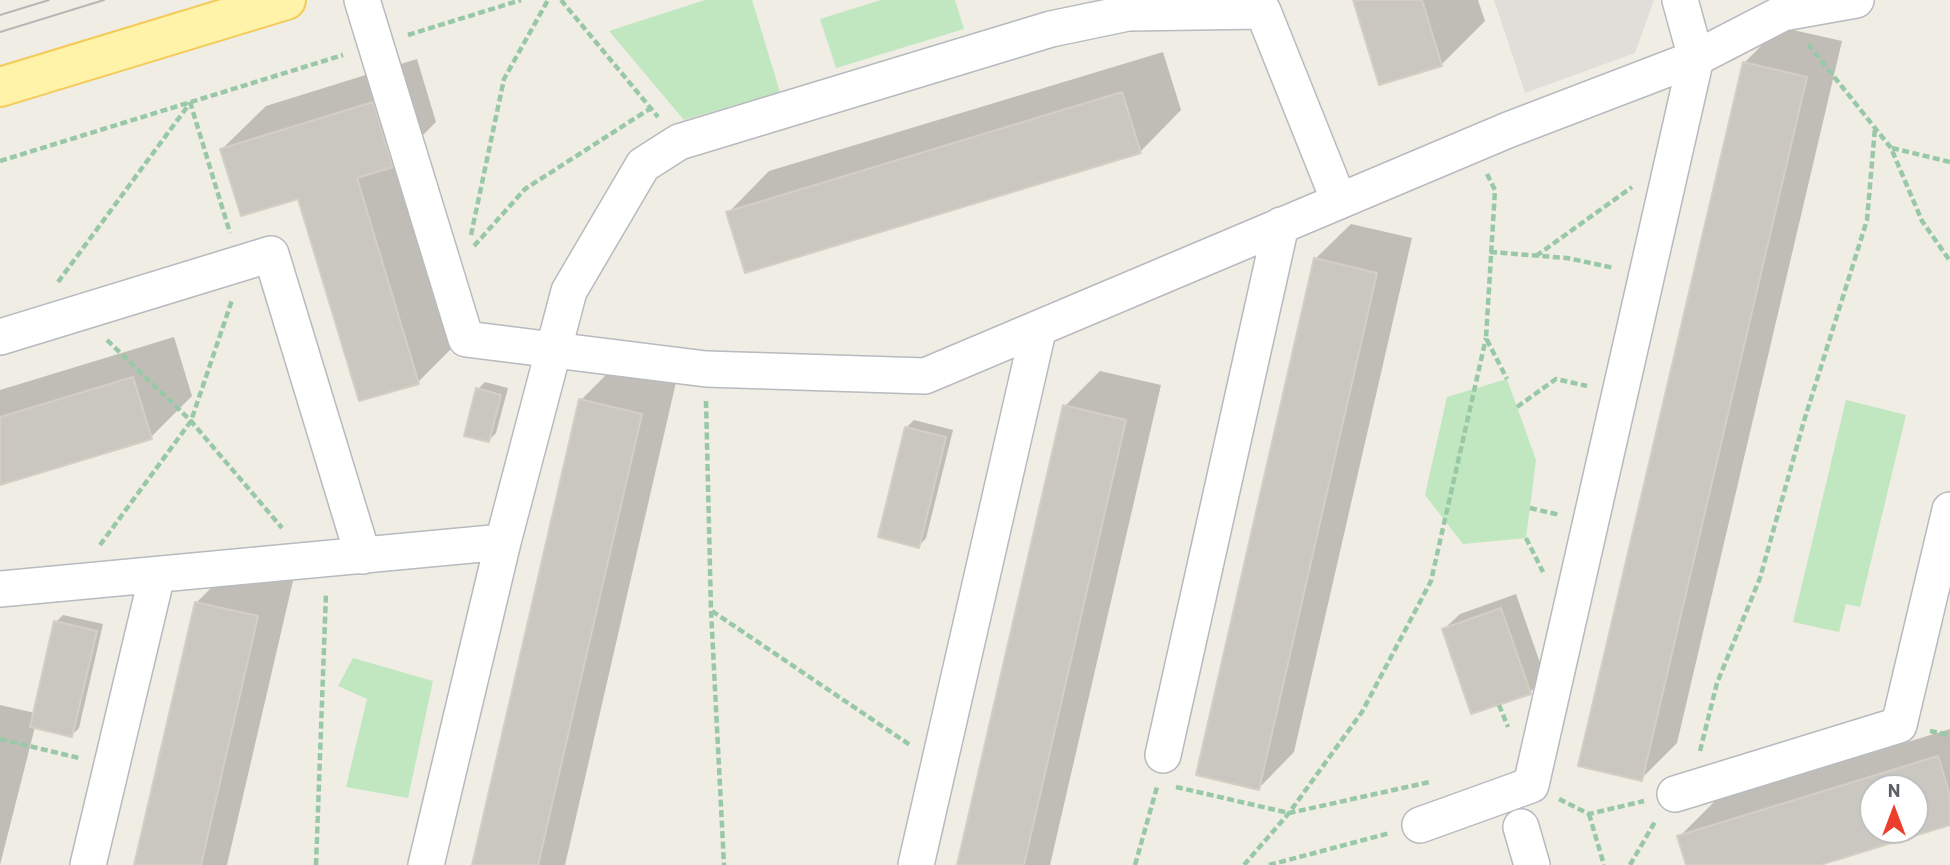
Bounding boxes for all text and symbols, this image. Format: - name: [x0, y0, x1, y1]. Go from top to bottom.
- north arrow: [1859, 774, 1929, 844]
- text: N: [1888, 778, 1900, 801]

